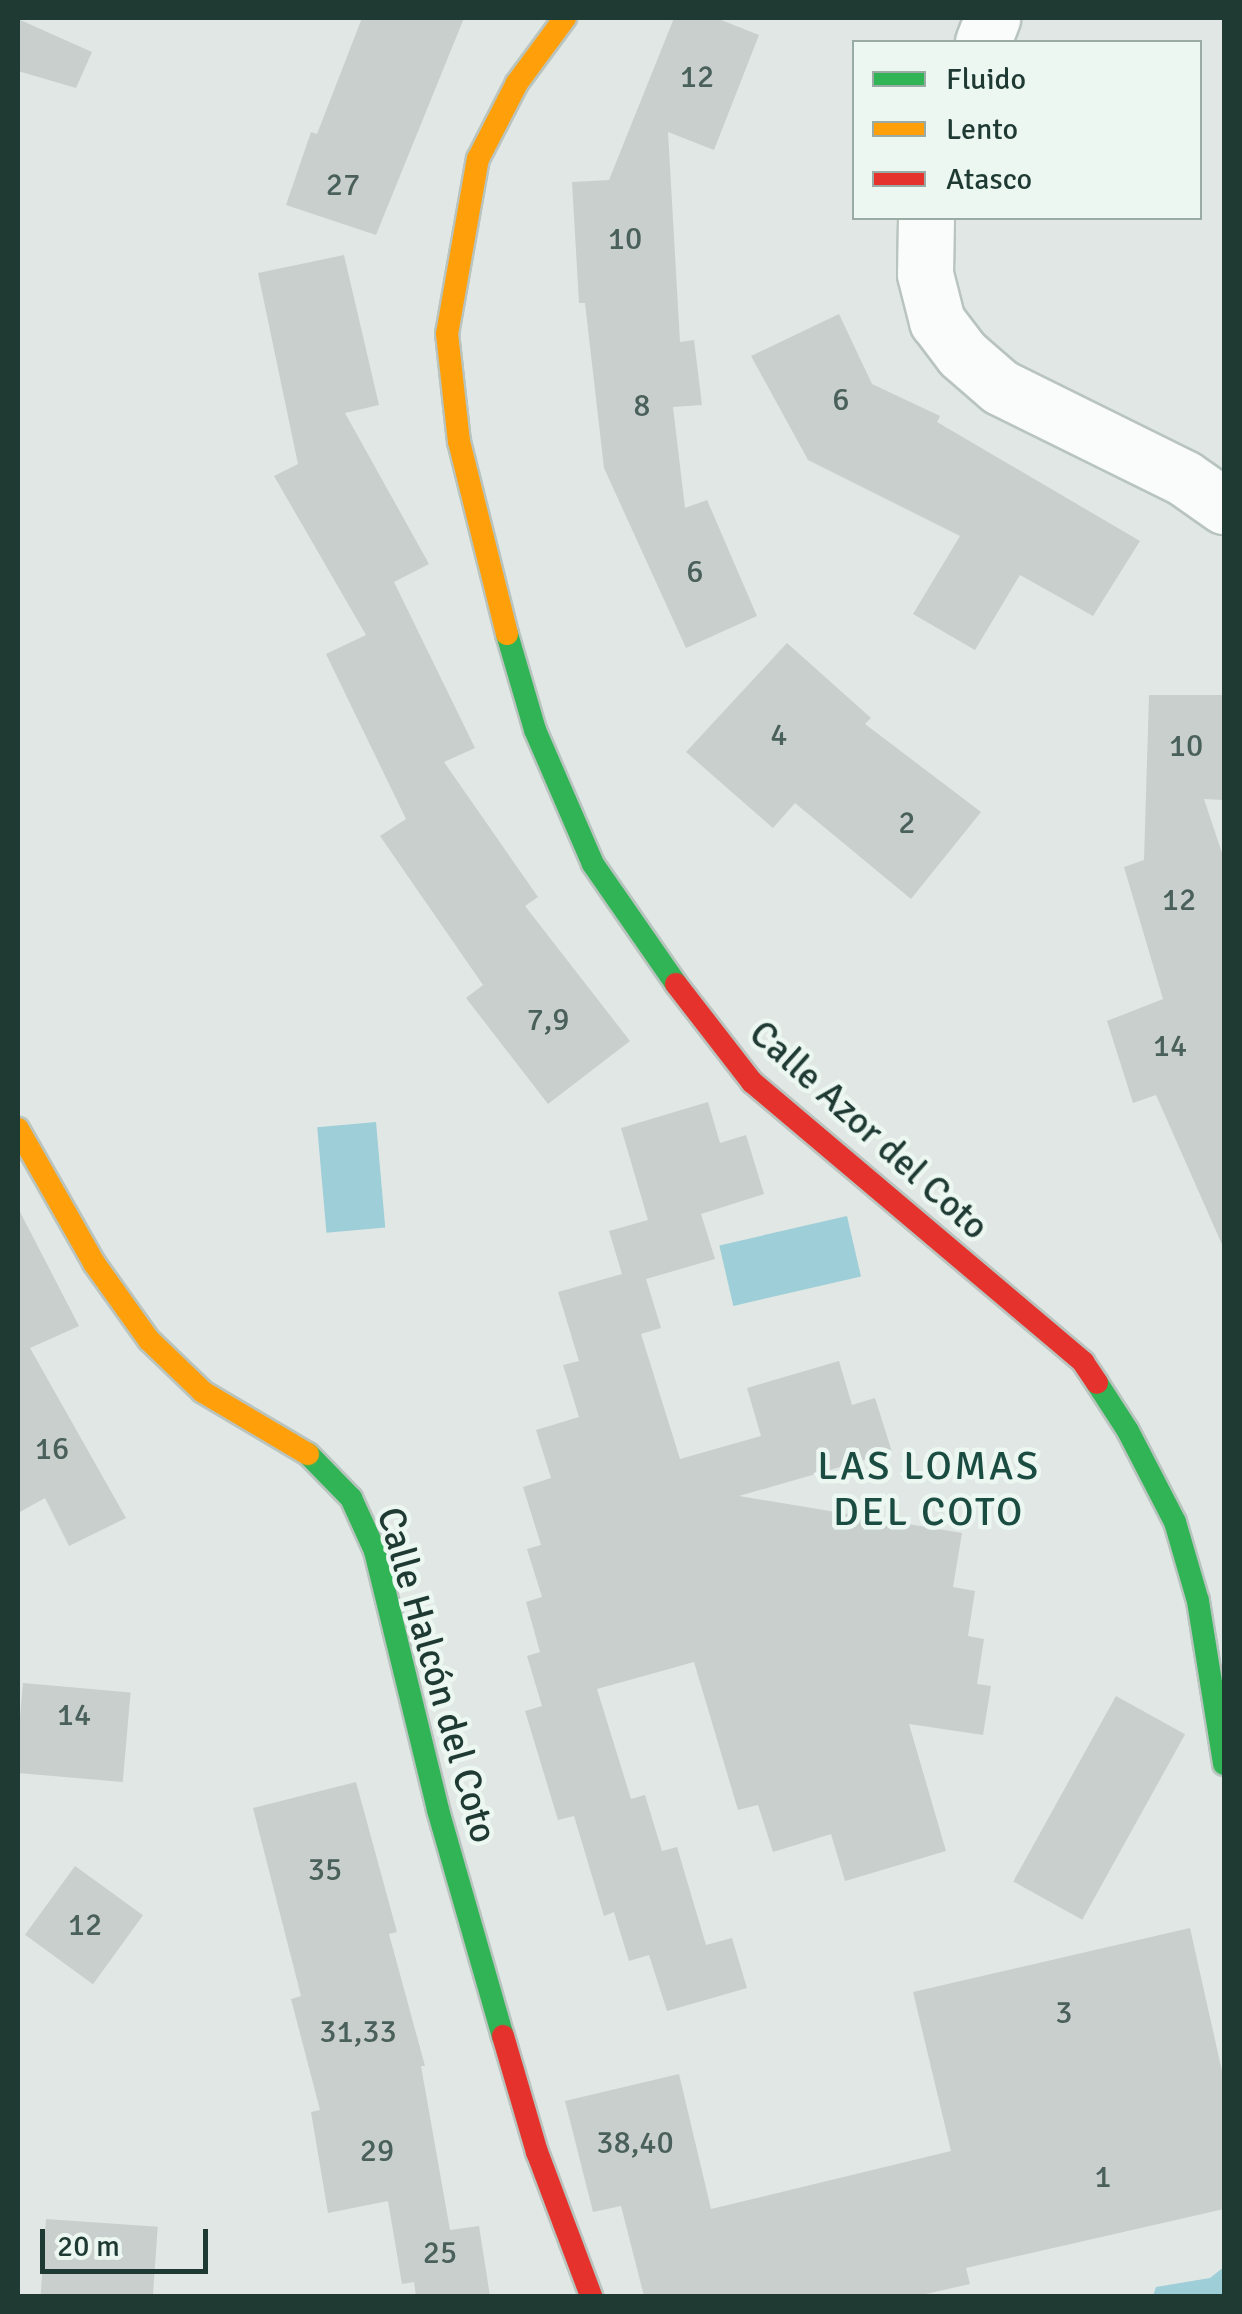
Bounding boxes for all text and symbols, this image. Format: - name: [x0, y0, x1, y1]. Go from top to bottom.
- legend: [852, 40, 1202, 220]
- house number: 12: [680, 58, 714, 96]
- text: Fluido: [946, 61, 1026, 98]
- text: Lento: [946, 111, 1018, 148]
- text: Atasco: [946, 161, 1032, 198]
- house number: 27: [326, 166, 360, 204]
- house number: 10: [608, 220, 642, 258]
- house number: 6: [832, 381, 850, 419]
- house number: 8: [633, 387, 651, 425]
- house number: 6: [686, 553, 704, 591]
- house number: 4: [770, 716, 788, 754]
- house number: 10: [1169, 727, 1203, 765]
- house number: 2: [898, 804, 916, 842]
- house number: 12: [1162, 881, 1196, 919]
- house number: 7,9: [526, 1001, 570, 1039]
- street label: Calle Azor del Coto: [740, 1011, 998, 1249]
- house number: 14: [1153, 1027, 1187, 1065]
- house number: 16: [35, 1430, 69, 1468]
- district label: LAS LOMAS DEL COTO: [817, 1442, 1041, 1536]
- street label: Calle Halcón del Coto: [367, 1502, 507, 1848]
- house number: 14: [57, 1696, 91, 1734]
- house number: 35: [308, 1851, 342, 1889]
- house number: 12: [68, 1906, 102, 1944]
- house number: 3: [1055, 1994, 1073, 2032]
- house number: 31,33: [319, 2013, 397, 2051]
- house number: 38,40: [596, 2124, 674, 2162]
- house number: 29: [360, 2132, 394, 2170]
- house number: 1: [1094, 2158, 1112, 2196]
- scale bar: [45, 2209, 212, 2271]
- text: 20 m: [57, 2228, 120, 2265]
- house number: 25: [423, 2234, 457, 2272]

